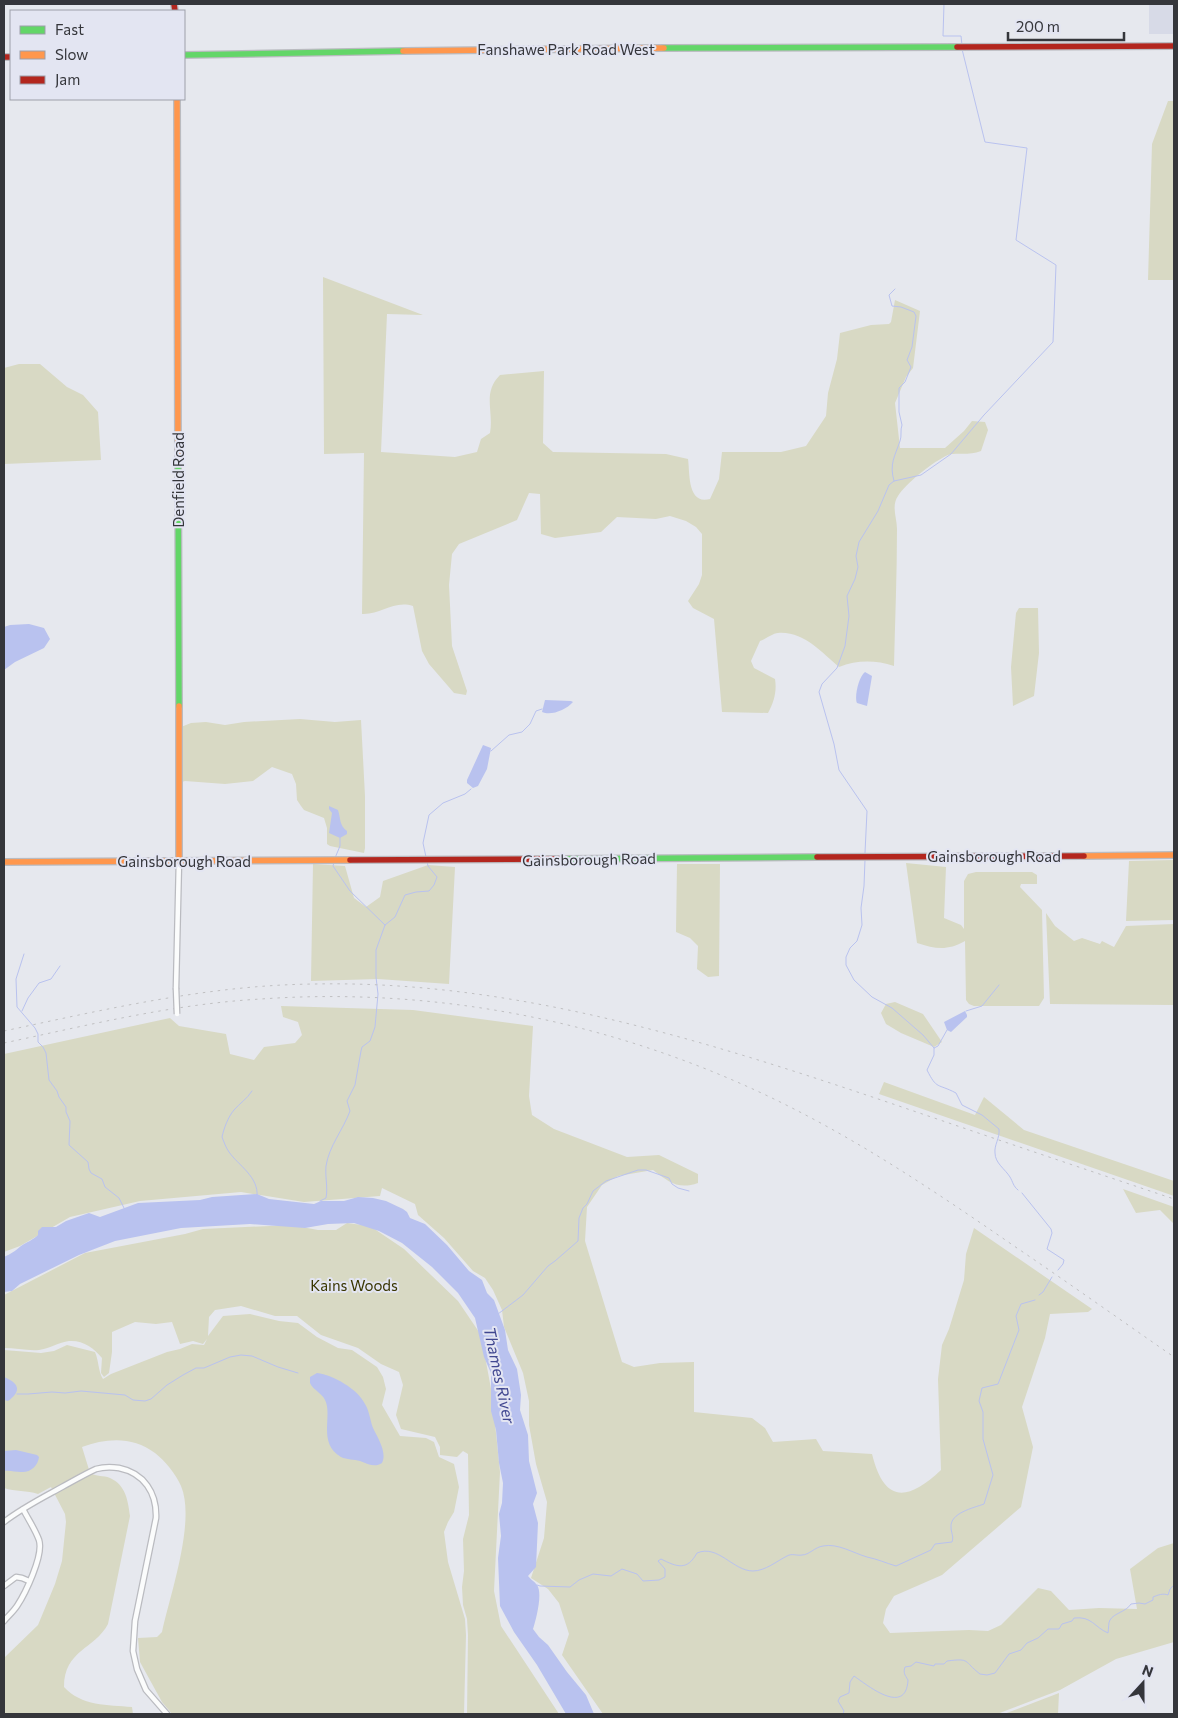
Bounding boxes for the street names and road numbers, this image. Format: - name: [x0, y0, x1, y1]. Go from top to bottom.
- street label: Fanshawe Park Road West: [477, 40, 655, 58]
- street label: Denfield Road: [169, 432, 187, 528]
- street label: Gainsborough Road: [927, 847, 1061, 865]
- street label: Gainsborough Road: [522, 849, 656, 869]
- street label: Gainsborough Road: [117, 852, 251, 870]

